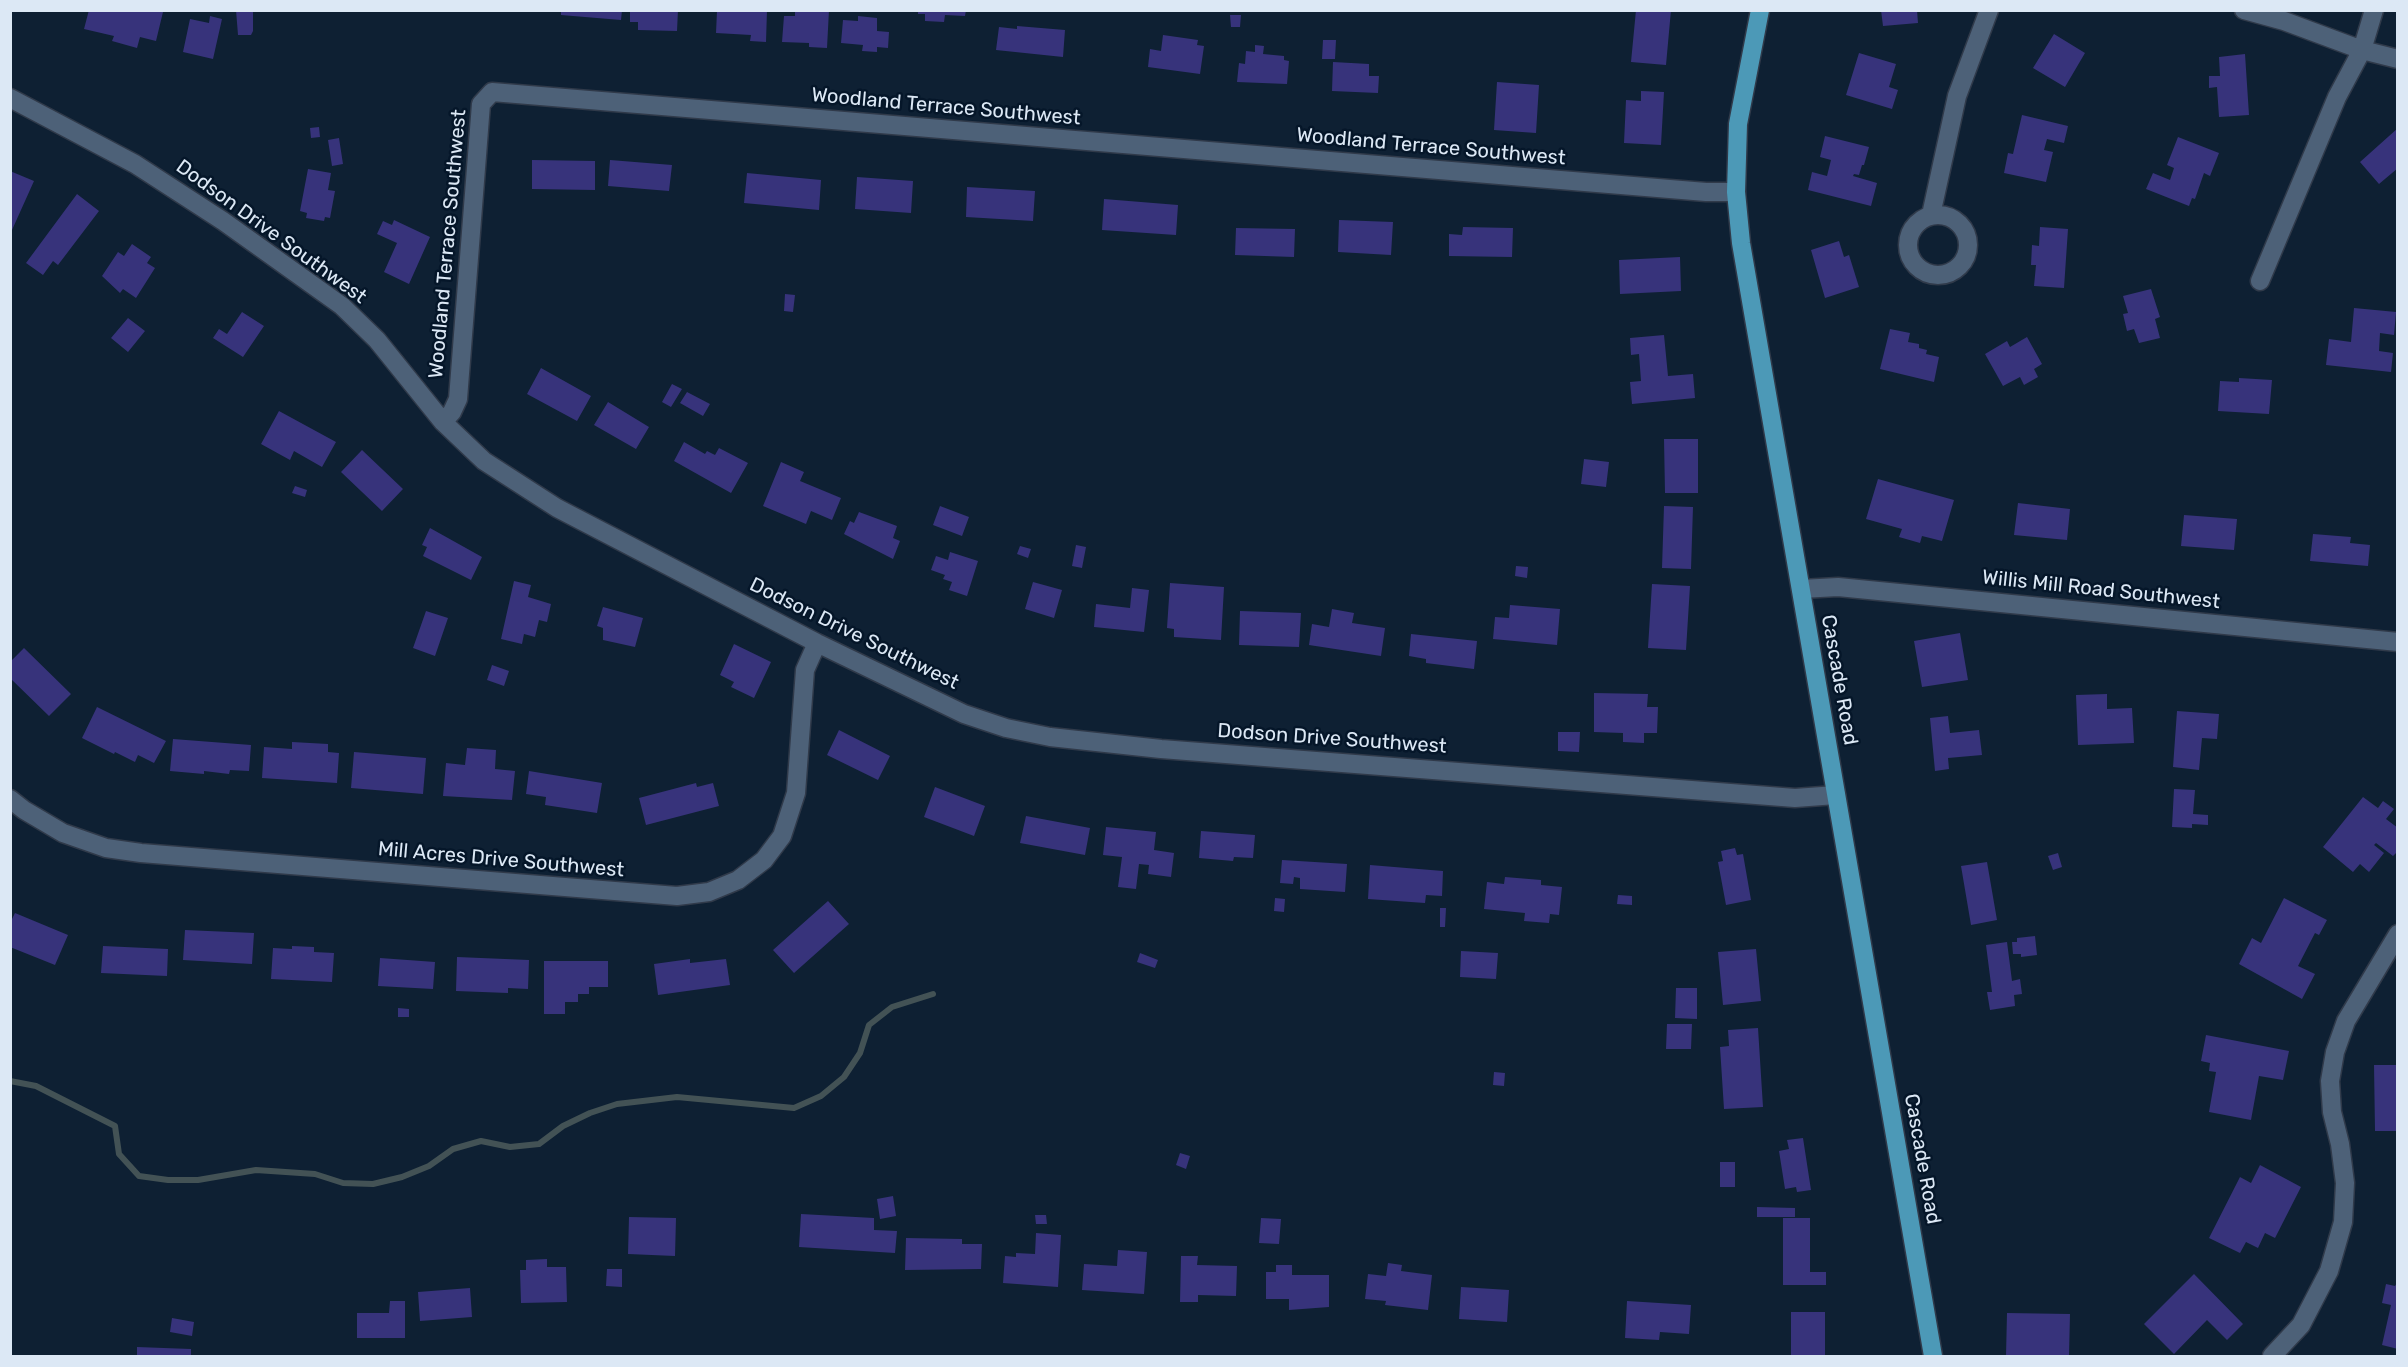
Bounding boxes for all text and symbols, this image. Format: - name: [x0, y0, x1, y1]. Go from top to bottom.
- street label: Woodland Terrace Southwest: [810, 83, 1082, 131]
- street label: Woodland Terrace Southwest: [424, 108, 472, 380]
- street label: Woodland Terrace Southwest: [1295, 123, 1567, 171]
- street label: Dodson Drive Southwest: [171, 155, 371, 309]
- street label: Willis Mill Road Southwest: [1981, 566, 2221, 614]
- street label: Dodson Drive Southwest: [746, 573, 962, 695]
- street label: Cascade Road: [1816, 613, 1862, 747]
- street label: Dodson Drive Southwest: [1217, 719, 1447, 759]
- street label: Mill Acres Drive Southwest: [377, 837, 625, 883]
- street label: Cascade Road: [1899, 1092, 1945, 1226]

